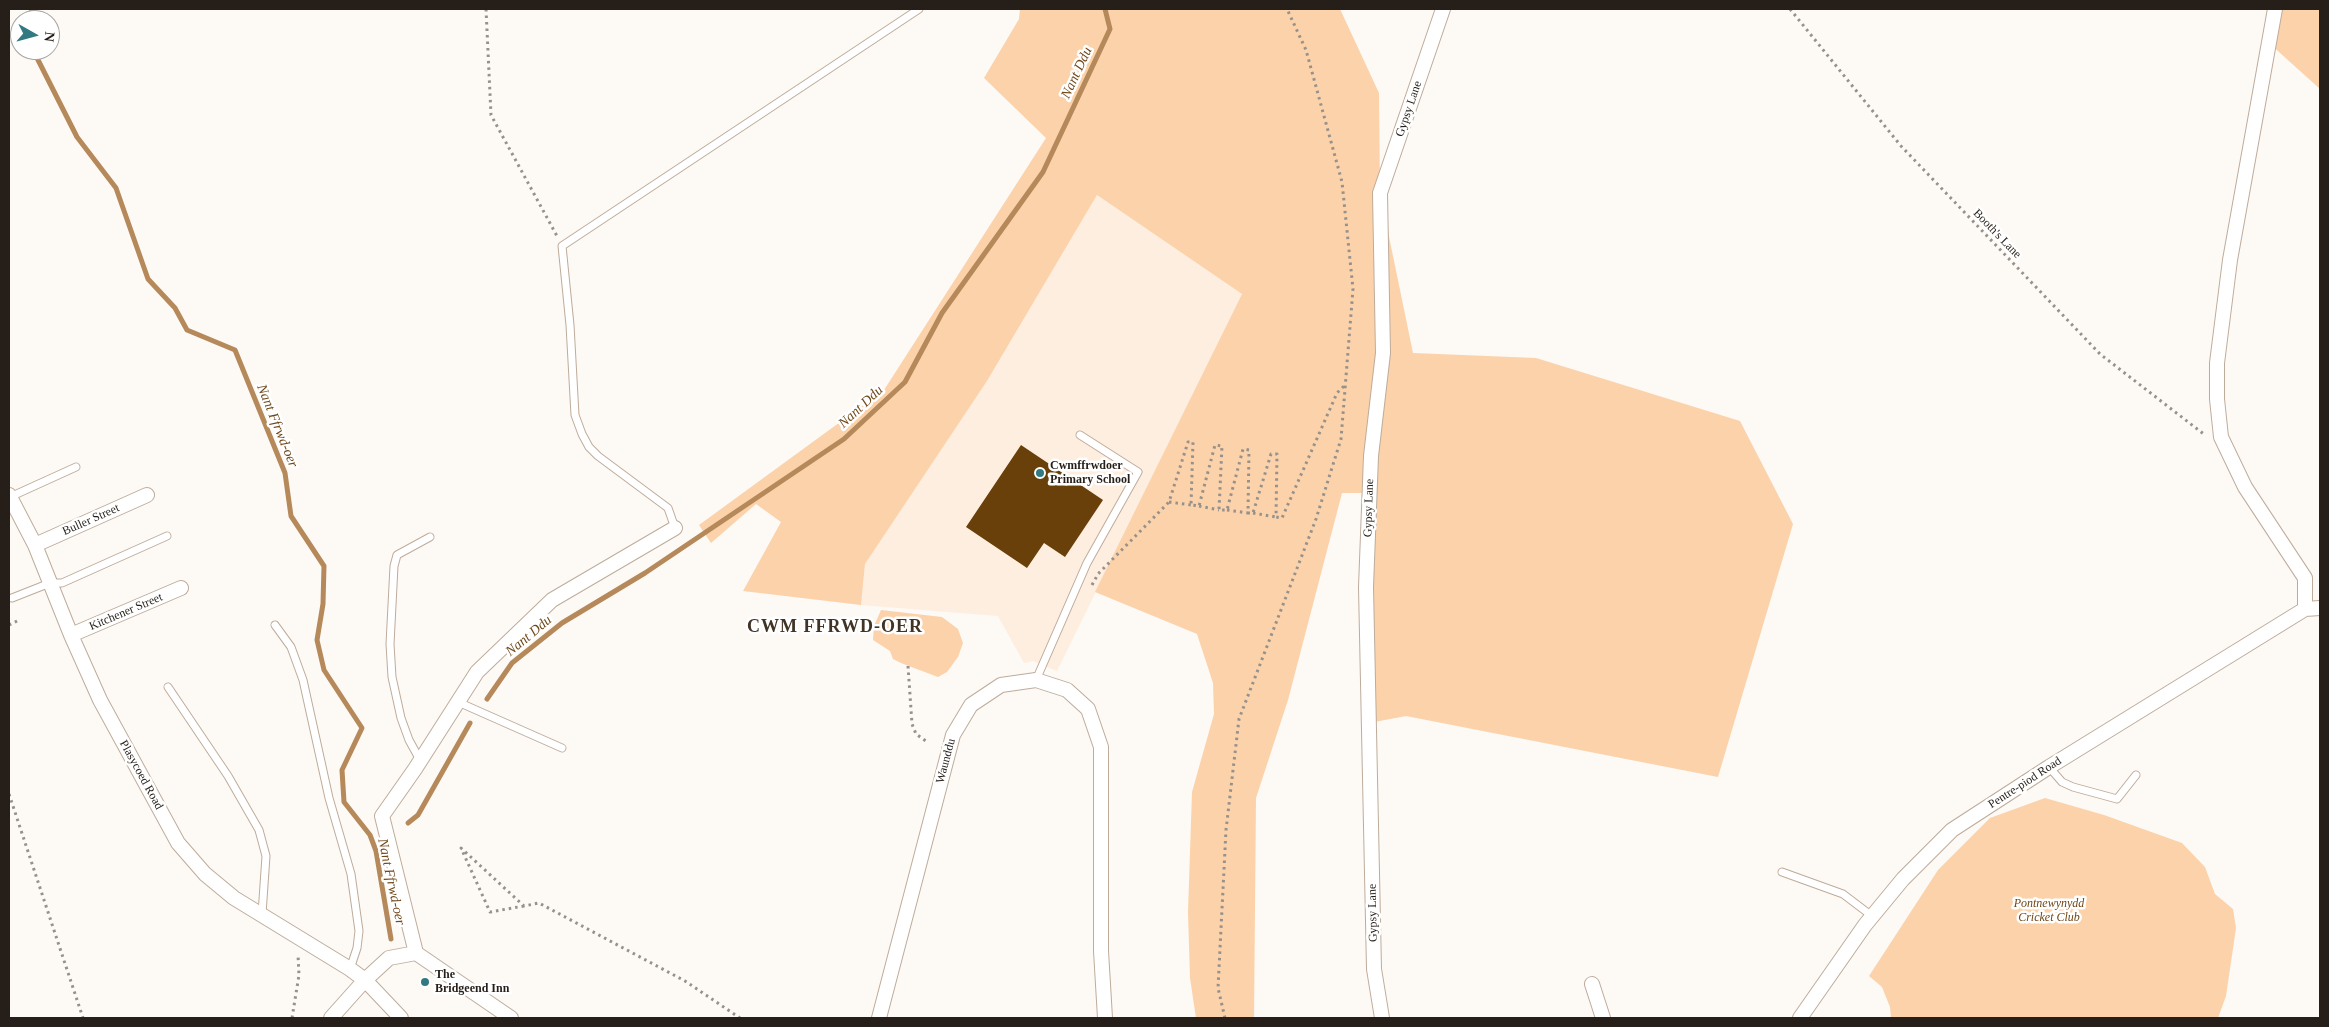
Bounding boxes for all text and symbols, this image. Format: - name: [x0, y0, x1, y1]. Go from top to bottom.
- north arrow: [10, 10, 60, 60]
- text: N: [41, 31, 57, 43]
- water label: Nant Ddu: [1058, 45, 1096, 101]
- street label: Gypsy Lane: [1393, 79, 1425, 139]
- street label: Booth's Lane: [1970, 206, 2024, 262]
- water label: Nant Ffrwd-oer: [253, 382, 301, 470]
- water label: Nant Ddu: [835, 382, 887, 432]
- place label: Cwmffrwdoer Primary School: [1050, 459, 1130, 487]
- marker: Cwmffrwdoer Primary School: [1034, 467, 1046, 479]
- street label: Gypsy Lane: [1361, 479, 1377, 537]
- street label: Buller Street: [60, 501, 122, 539]
- street label: Kitchener Street: [87, 590, 165, 634]
- water label: Nant Ddu: [503, 612, 555, 660]
- district label: CWM FFRWD-OER: [745, 616, 925, 638]
- street label: Waunddu: [933, 737, 959, 785]
- street label: Plasycoed Road: [116, 738, 166, 812]
- street label: Pentre-piod Road: [1986, 754, 2064, 812]
- water label: Nant Ffrwd-oer: [374, 837, 408, 927]
- street label: Gypsy Lane: [1365, 884, 1381, 942]
- park label: Pontnewynydd Cricket Club: [2014, 897, 2084, 925]
- place label: The Bridgeend Inn: [435, 968, 509, 996]
- marker: The Bridgeend Inn: [419, 976, 431, 988]

